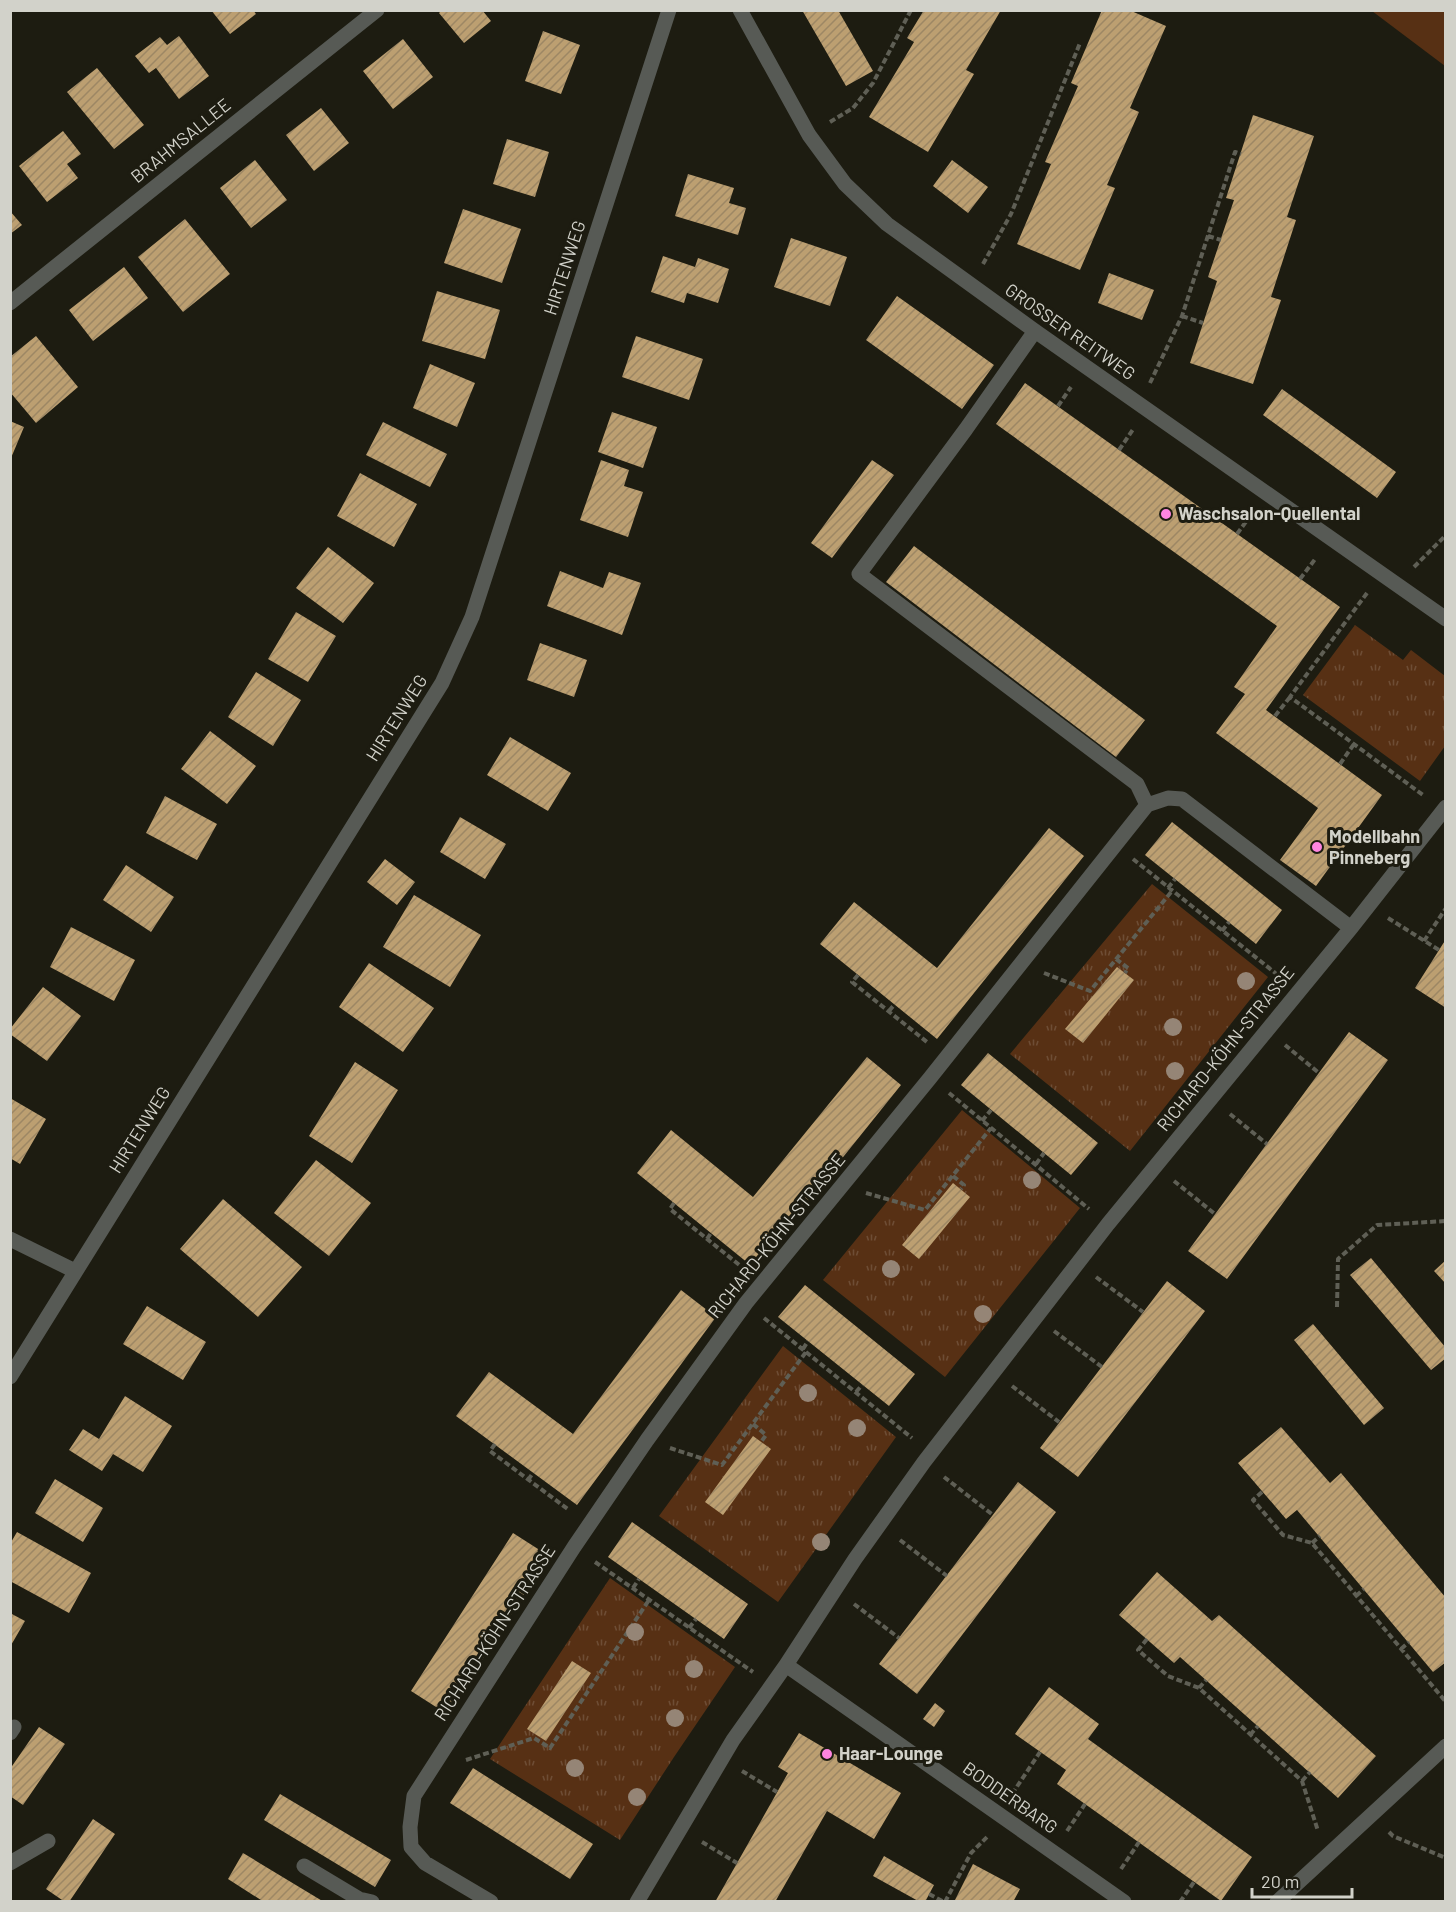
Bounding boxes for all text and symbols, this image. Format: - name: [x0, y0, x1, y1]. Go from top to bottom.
- street label: BRAHMSALLEE: [126, 93, 235, 187]
- street label: HIRTENWEG: [538, 218, 590, 318]
- street label: GROSSER REITWEG: [1001, 278, 1140, 384]
- place label: Waschsalon-Quellental: [1178, 502, 1360, 524]
- marker: Waschsalon-Quellental: [1159, 507, 1173, 521]
- street label: HIRTENWEG: [361, 670, 432, 765]
- place label: Modellbahn Pinneberg: [1329, 825, 1420, 868]
- marker: Modellbahn Pinneberg: [1310, 840, 1324, 854]
- street label: RICHARD-KÖHN-STRASSE: [1152, 961, 1299, 1135]
- street label: HIRTENWEG: [104, 1082, 175, 1177]
- street label: RICHARD-KÖHN-STRASSE: [703, 1148, 850, 1322]
- street label: RICHARD-KÖHN-STRASSE: [429, 1540, 559, 1725]
- place label: Haar-Lounge: [839, 1742, 943, 1764]
- marker: Haar-Lounge: [820, 1747, 834, 1761]
- street label: BODDERBARG: [959, 1756, 1062, 1838]
- scale bar: [1252, 1861, 1352, 1899]
- text: 20 m: [1261, 1870, 1299, 1892]

